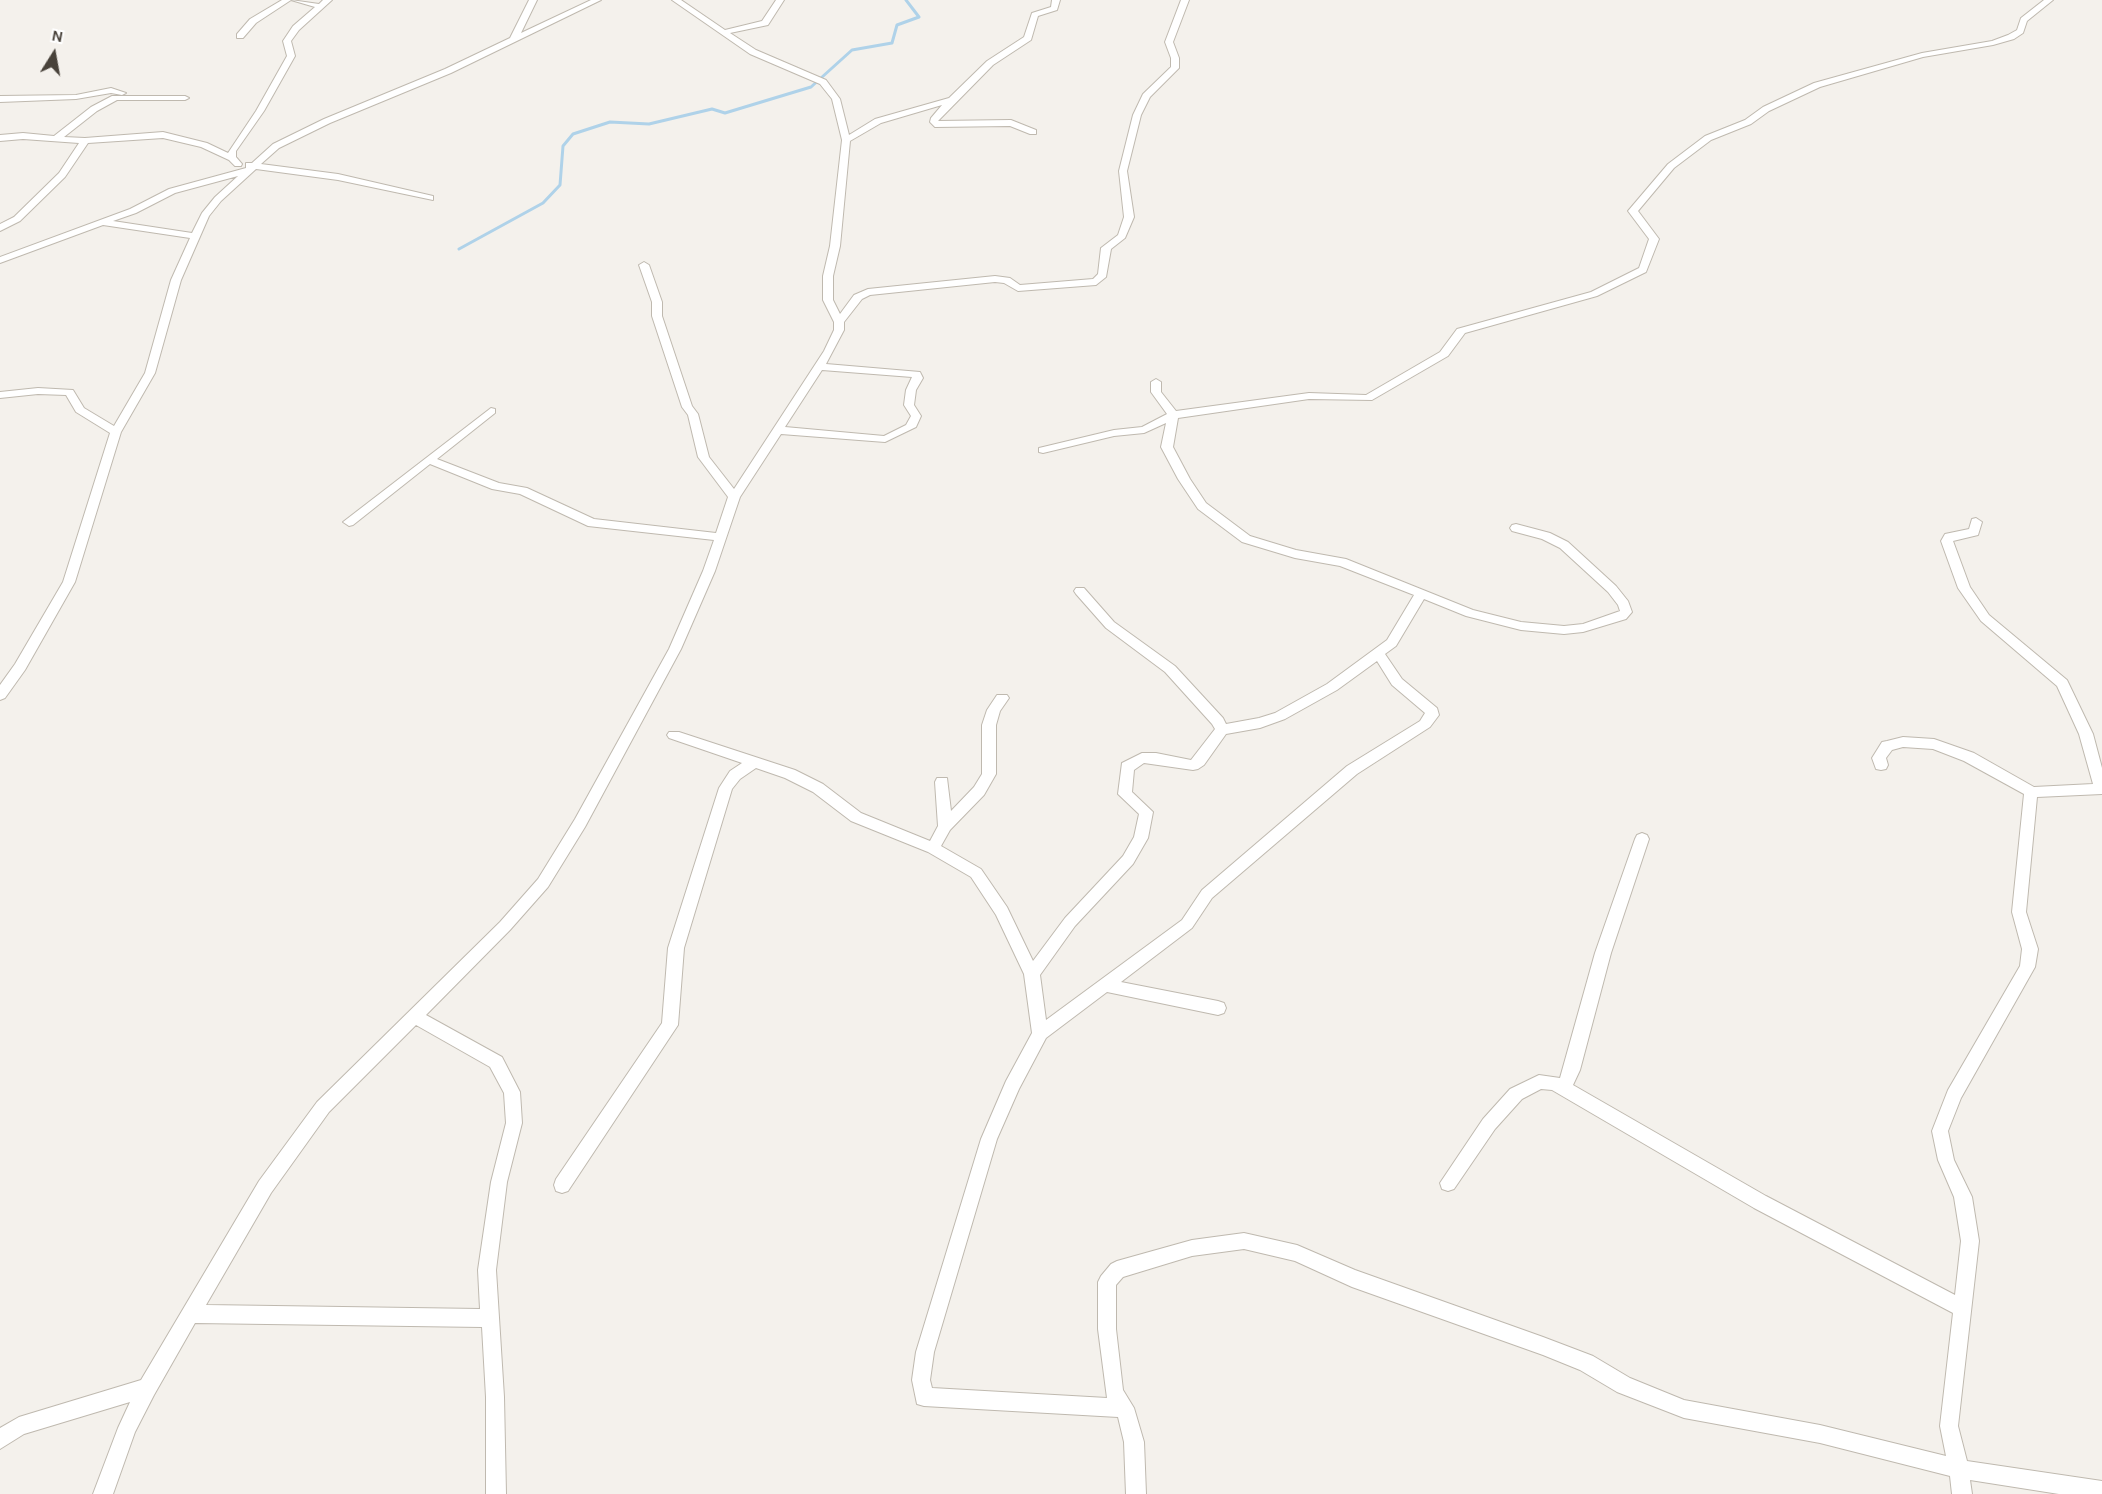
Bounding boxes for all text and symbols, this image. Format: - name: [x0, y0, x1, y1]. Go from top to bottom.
- north arrow: [24, 24, 84, 84]
- text: N: [50, 25, 65, 46]

